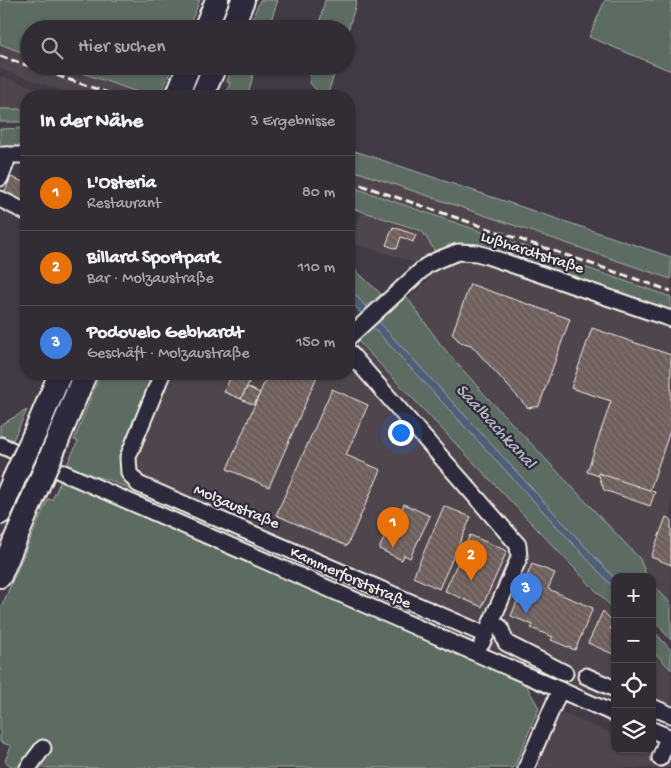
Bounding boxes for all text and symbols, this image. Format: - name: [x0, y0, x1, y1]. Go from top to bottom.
- search box: [20, 20, 355, 75]
- icon: search: [38, 34, 66, 62]
- text: Hier suchen: [78, 36, 165, 59]
- text: In der Nähe: [40, 110, 143, 135]
- text: 3 Ergebnisse: [250, 113, 335, 132]
- text: L'Osteria: [87, 172, 156, 195]
- text: 1: [53, 184, 59, 203]
- text: 80 m: [302, 184, 335, 203]
- text: Restaurant: [87, 195, 161, 214]
- street label: Lußhardtstraße: [478, 228, 587, 280]
- text: Billard Sportpark: [87, 247, 220, 270]
- text: 2: [52, 259, 60, 278]
- text: 110 m: [298, 259, 335, 278]
- text: Bar · Molzaustraße: [87, 270, 214, 289]
- text: Podovelo Gebhardt: [87, 322, 243, 345]
- text: 3: [52, 334, 60, 353]
- text: 150 m: [296, 334, 335, 353]
- text: Geschäft · Molzaustraße: [87, 345, 250, 364]
- water label: Saalbachkanal: [450, 380, 540, 474]
- your location: [388, 420, 414, 446]
- street label: Molzaustraße: [190, 481, 282, 535]
- pin: 1: [377, 507, 409, 548]
- pin: 2: [455, 540, 487, 581]
- street label: Kammerforststraße: [286, 544, 414, 615]
- pin: 3: [510, 573, 542, 614]
- map controls: [611, 573, 656, 753]
- button: +: [611, 573, 656, 618]
- button: −: [611, 618, 656, 663]
- button: locate: [611, 663, 656, 708]
- button: layers: [611, 708, 656, 753]

